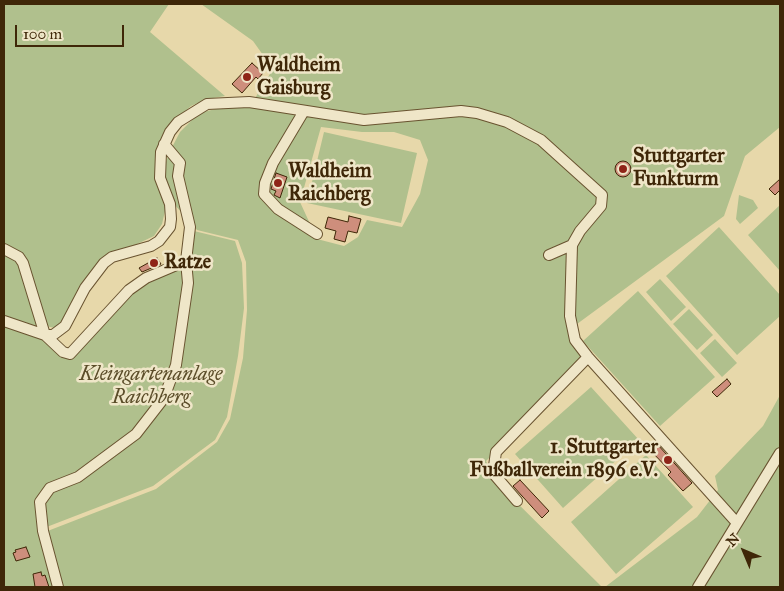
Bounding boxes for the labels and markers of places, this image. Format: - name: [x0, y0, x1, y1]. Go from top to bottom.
- place label: Waldheim Gaisburg: [257, 54, 341, 101]
- marker: Waldheim Gaisburg: [241, 71, 253, 83]
- place label: Stuttgarter Funkturm: [633, 145, 725, 192]
- place label: Waldheim Raichberg: [288, 160, 372, 207]
- marker: Stuttgarter Funkturm: [617, 163, 629, 175]
- marker: Waldheim Raichberg: [272, 177, 284, 189]
- place label: Ratze: [164, 251, 211, 275]
- marker: Ratze: [148, 257, 160, 269]
- place label: 1. Stuttgarter Fußballverein 1896 e.V.: [470, 436, 658, 483]
- marker: 1. Stuttgarter Fußballverein 1896 e.V.: [662, 454, 674, 466]

